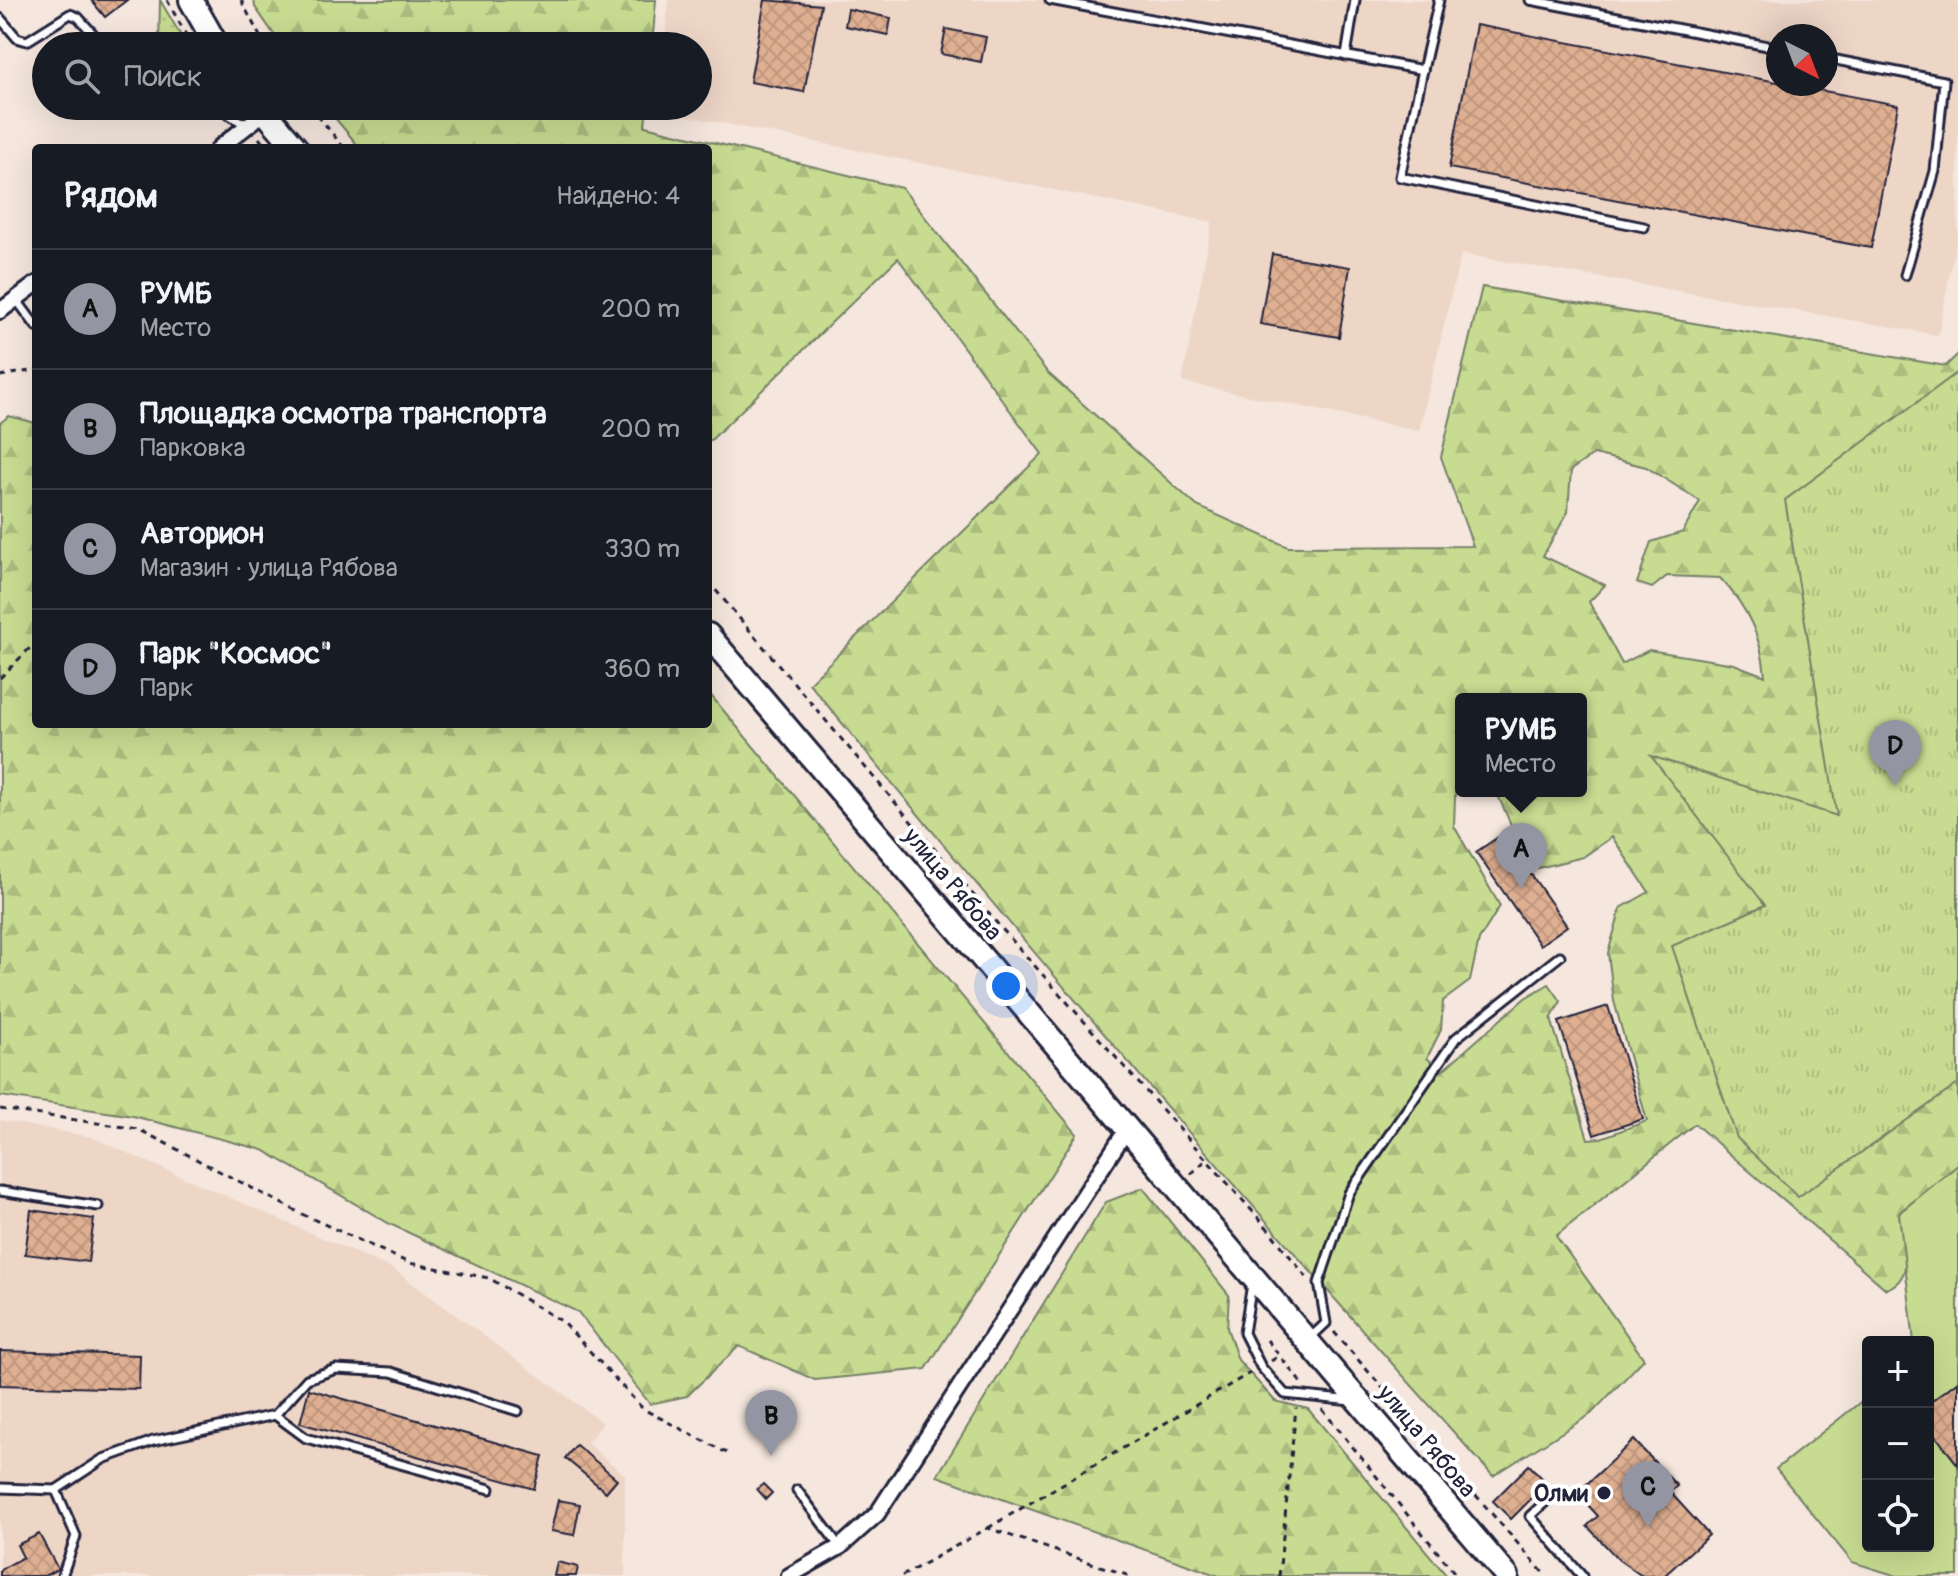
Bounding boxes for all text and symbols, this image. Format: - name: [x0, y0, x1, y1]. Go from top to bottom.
- north arrow: [1766, 24, 1838, 96]
- search box: [32, 32, 712, 120]
- icon: search: [60, 54, 104, 98]
- text: Поиск: [124, 58, 202, 95]
- text: Рядом: [64, 175, 158, 218]
- text: Найдено: 4: [556, 180, 680, 212]
- text: РУМБ: [140, 275, 213, 312]
- text: A: [82, 293, 98, 325]
- text: 200 m: [601, 293, 680, 325]
- text: Место: [140, 312, 211, 344]
- text: Площадка осмотра транспорта: [140, 395, 547, 432]
- text: B: [83, 413, 97, 445]
- text: 200 m: [601, 413, 680, 445]
- text: Парковка: [140, 432, 246, 464]
- text: Авторион: [140, 515, 264, 552]
- text: C: [82, 533, 98, 565]
- text: 330 m: [604, 533, 680, 565]
- text: Магазин · улица Рябова: [140, 552, 398, 584]
- text: Парк "Космос": [140, 635, 332, 672]
- text: D: [82, 653, 98, 685]
- text: 360 m: [604, 653, 680, 685]
- text: Парк: [140, 672, 193, 704]
- popup: [1455, 693, 1587, 797]
- text: РУМБ: [1485, 711, 1557, 748]
- pin: D: [1869, 720, 1921, 786]
- text: Место: [1485, 748, 1556, 780]
- street label: улица Рябова: [897, 821, 1008, 946]
- pin: A: [1495, 823, 1547, 889]
- your location: [986, 966, 1026, 1006]
- map controls: [1862, 1336, 1934, 1552]
- button: +: [1862, 1336, 1934, 1408]
- street label: улица Рябова: [1371, 1378, 1482, 1503]
- pin: B: [745, 1390, 797, 1456]
- button: −: [1862, 1408, 1934, 1480]
- pin: C: [1622, 1461, 1674, 1527]
- place label: Олми: [1534, 1479, 1588, 1508]
- button: locate: [1862, 1480, 1934, 1552]
- marker: Олми: [1595, 1484, 1613, 1502]

